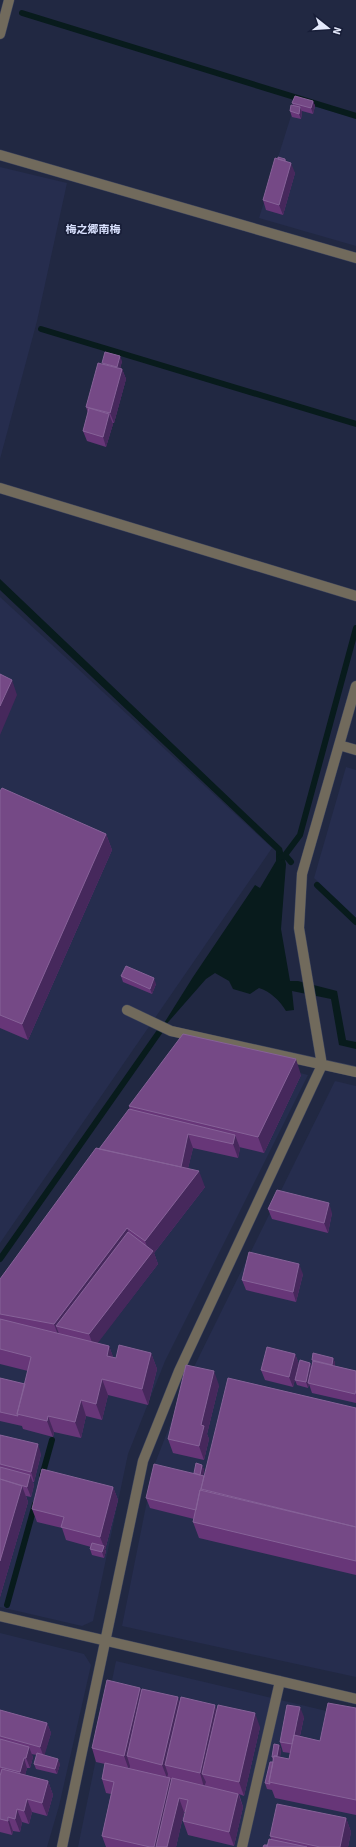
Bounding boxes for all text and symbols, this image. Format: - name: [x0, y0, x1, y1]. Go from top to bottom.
- north arrow: [308, 8, 348, 48]
- text: N: [329, 25, 345, 36]
- district label: 梅之郷南梅: [66, 222, 121, 237]

